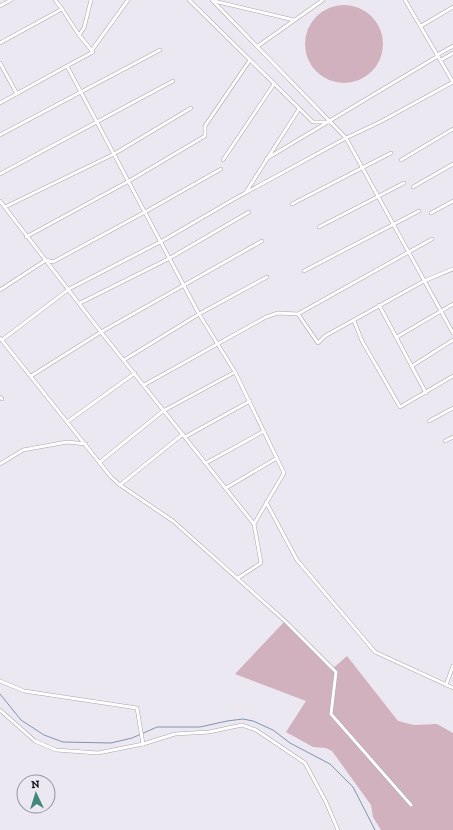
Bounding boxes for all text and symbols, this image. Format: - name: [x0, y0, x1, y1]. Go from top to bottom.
- north arrow: [16, 774, 56, 814]
- text: N: [31, 778, 41, 791]

